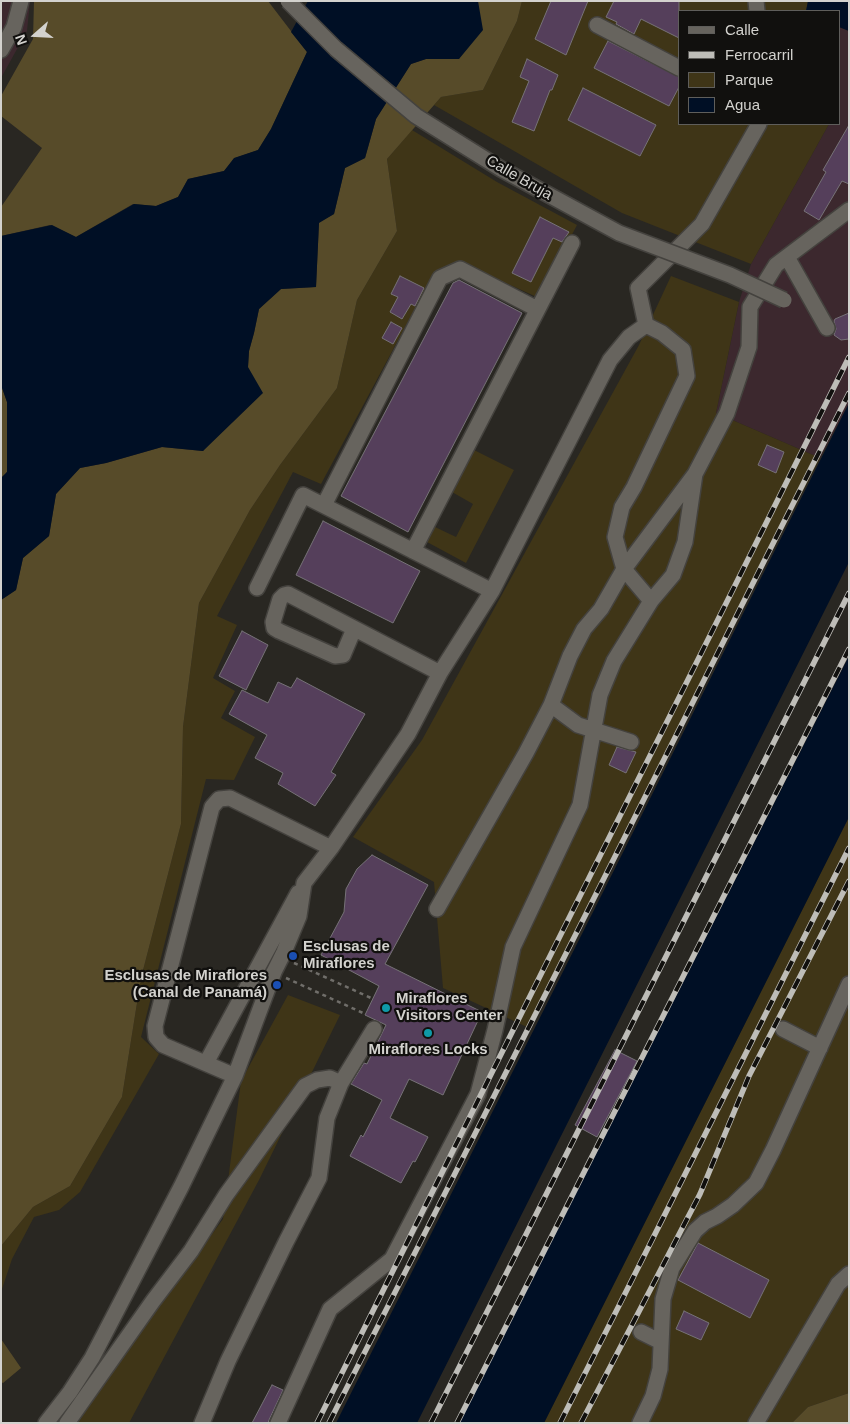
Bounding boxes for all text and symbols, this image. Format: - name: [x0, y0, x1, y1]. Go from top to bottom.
- north arrow: [10, 10, 60, 60]
- legend: [678, 10, 840, 125]
- text: Calle: [725, 21, 759, 38]
- text: N: [12, 32, 30, 47]
- text: Ferrocarril: [725, 46, 793, 63]
- text: Parque: [725, 71, 773, 88]
- text: Agua: [725, 96, 760, 113]
- street label: Calle Bruja: [483, 152, 555, 204]
- place label: Esclusas de Miraflores: [303, 938, 390, 973]
- marker: Esclusas de Miraflores: [287, 950, 299, 962]
- place label: Esclusas de Miraflores (Canal de Panamá): [104, 967, 267, 1002]
- marker: Esclusas de Miraflores (Canal de Panamá): [271, 979, 283, 991]
- place label: Miraflores Visitors Center: [396, 990, 502, 1025]
- marker: Miraflores Visitors Center: [380, 1002, 392, 1014]
- marker: Miraflores Locks: [422, 1027, 434, 1039]
- place label: Miraflores Locks: [368, 1041, 488, 1059]

